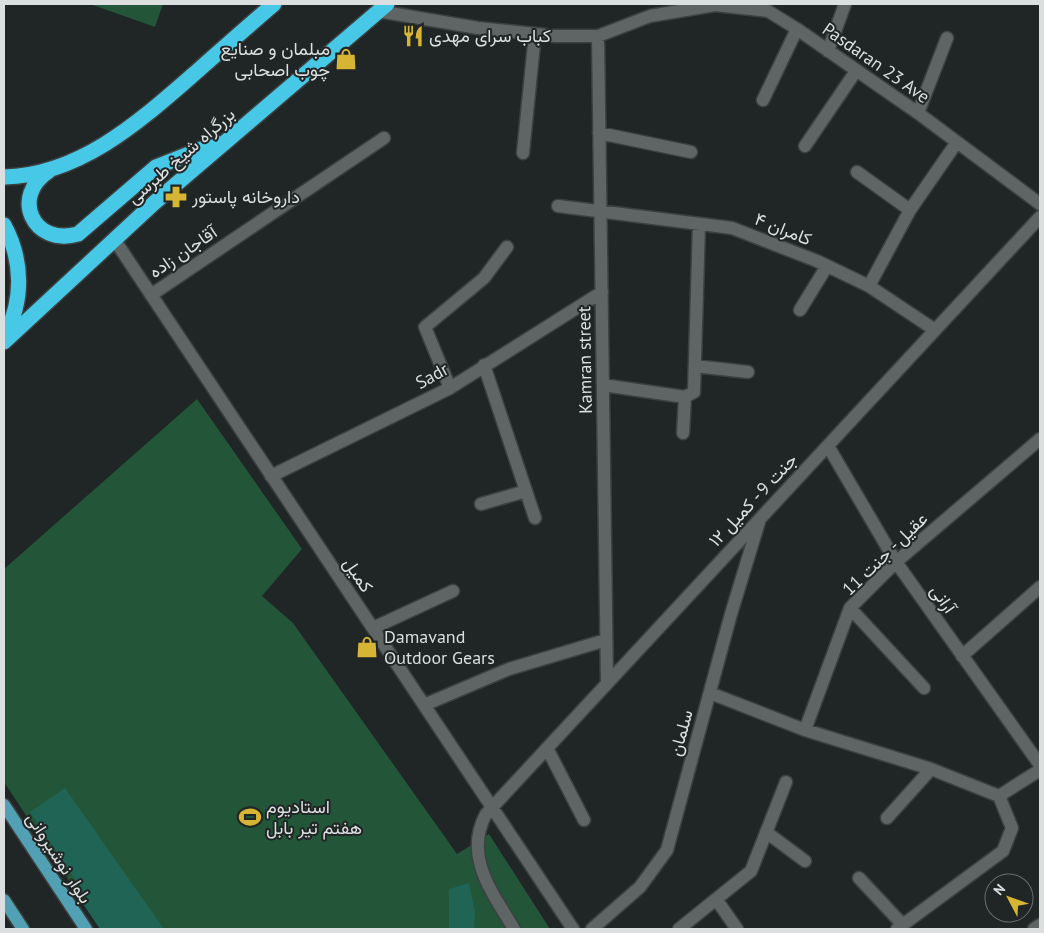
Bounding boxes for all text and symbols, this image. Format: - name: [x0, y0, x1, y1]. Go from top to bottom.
- street label: Pasdaran 23 Ave: [818, 17, 934, 108]
- restaurant icon: کباب سرای مهدی: [400, 23, 426, 49]
- place label: کباب سرای مهدی: [429, 24, 551, 47]
- place label: مبلمان و صنایع چوب اصحابی: [220, 37, 330, 82]
- shop icon: مبلمان و صنایع چوب اصحابی: [333, 46, 359, 72]
- street label: بزرگراه شیخ طبرسی: [122, 102, 240, 210]
- pharmacy icon: داروخانه پاستور: [163, 184, 189, 210]
- place label: داروخانه پاستور: [191, 185, 300, 209]
- street label: کامران ۴: [751, 207, 815, 250]
- street label: آقاجان زاده: [144, 219, 223, 283]
- street label: Kamran street: [572, 306, 597, 414]
- street label: Sadr: [411, 357, 452, 394]
- street label: جنت 9 - کمیل ۱۲: [703, 448, 802, 551]
- street label: عقیل - جنت 11: [837, 507, 932, 600]
- street label: کمیل: [338, 553, 378, 597]
- street label: آرانی: [925, 580, 963, 619]
- place label: Damavand Outdoor Gears: [384, 625, 495, 669]
- shop icon: Damavand Outdoor Gears: [354, 634, 380, 660]
- street label: سلمان: [663, 707, 698, 759]
- place label: استادیوم هفتم تیر بابل: [266, 795, 362, 840]
- sports icon: استادیوم هفتم تیر بابل: [237, 804, 263, 830]
- street label: بلوار نوشیروانی: [21, 808, 97, 908]
- north arrow: [984, 873, 1034, 923]
- text: N: [989, 880, 1009, 899]

